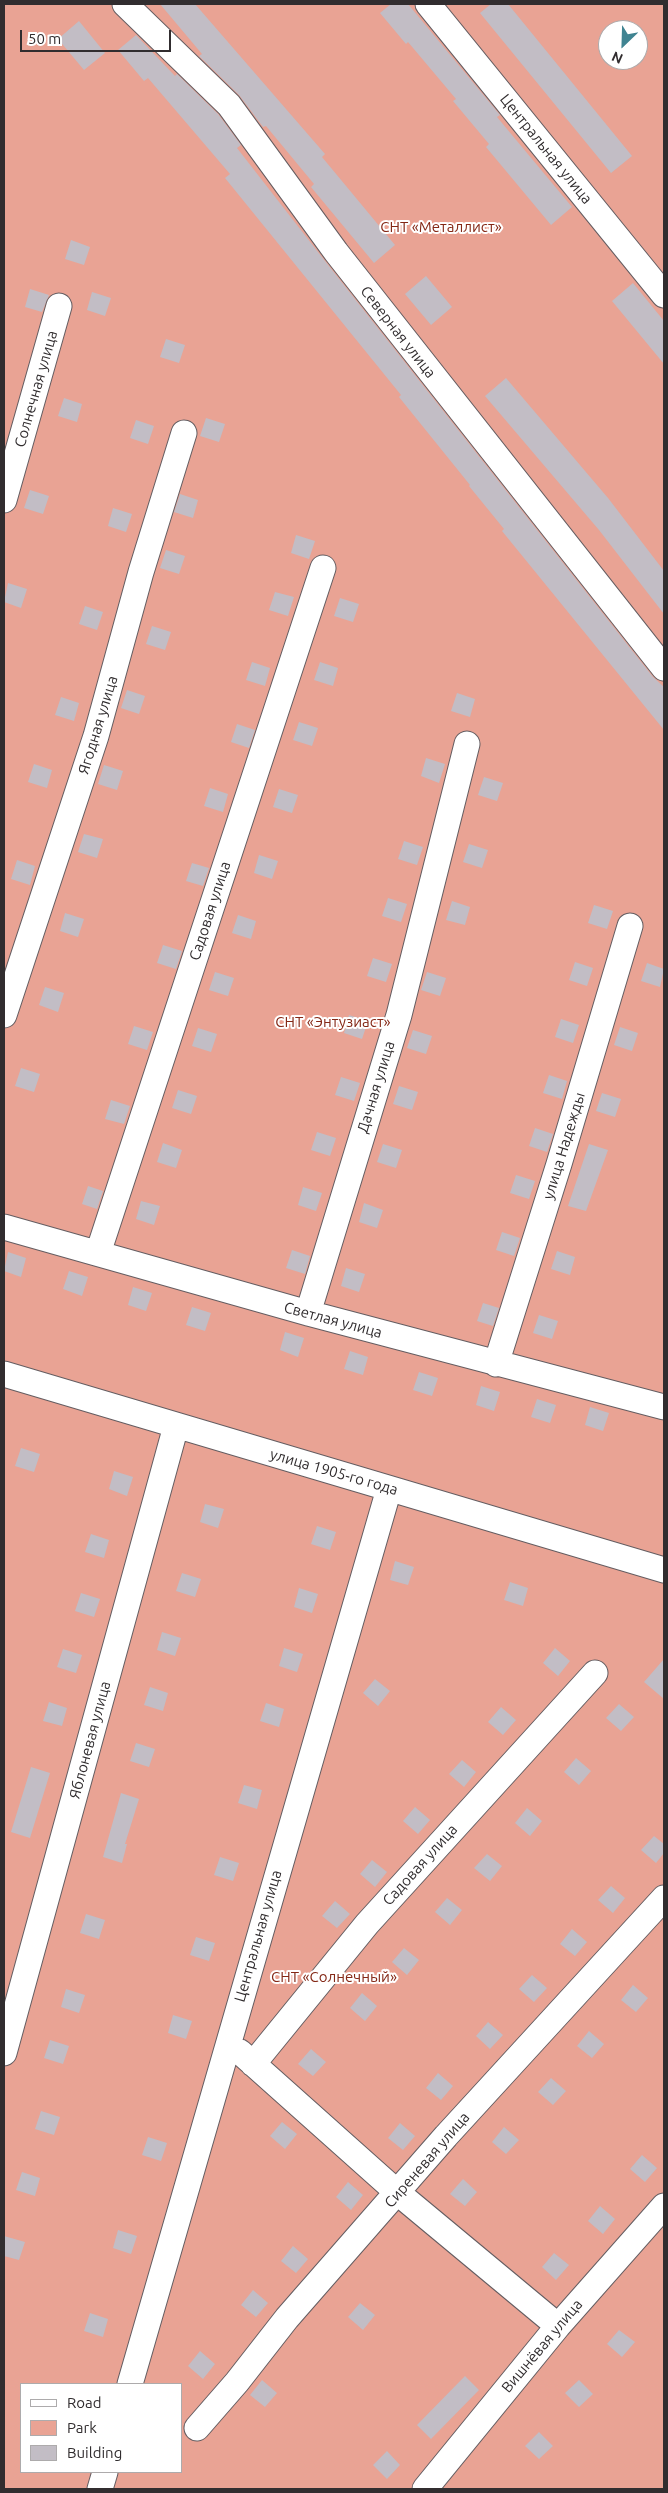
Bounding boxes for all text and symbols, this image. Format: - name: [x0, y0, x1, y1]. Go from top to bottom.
- scale bar: [22, 20, 174, 52]
- north arrow: [598, 20, 648, 70]
- text: 50 m: [28, 30, 61, 47]
- text: N: [609, 48, 625, 67]
- street label: Центральная улица: [496, 90, 596, 208]
- park label: СНТ «Металлист»: [380, 218, 502, 236]
- street label: Северная улица: [356, 282, 440, 382]
- street label: Солнечная улица: [11, 329, 61, 449]
- street label: Ягодная улица: [74, 674, 122, 776]
- street label: Садовая улица: [186, 859, 234, 963]
- park label: СНТ «Энтузиаст»: [275, 1013, 391, 1031]
- street label: Дачная улица: [353, 1039, 399, 1135]
- street label: улица Надежды: [539, 1090, 589, 1202]
- street label: Светлая улица: [282, 1298, 384, 1342]
- street label: улица 1905-го года: [268, 1445, 400, 1499]
- street label: Яблоневая улица: [66, 1679, 114, 1801]
- street label: Садовая улица: [379, 1821, 461, 1909]
- street label: Центральная улица: [231, 1868, 285, 2004]
- park label: СНТ «Солнечный»: [271, 1968, 397, 1986]
- street label: Сиреневая улица: [381, 2109, 473, 2211]
- street label: Вишнёвая улица: [498, 2296, 586, 2396]
- legend: [20, 2383, 182, 2473]
- text: Road: [67, 2394, 102, 2411]
- text: Park: [67, 2419, 97, 2436]
- text: Building: [67, 2444, 122, 2461]

